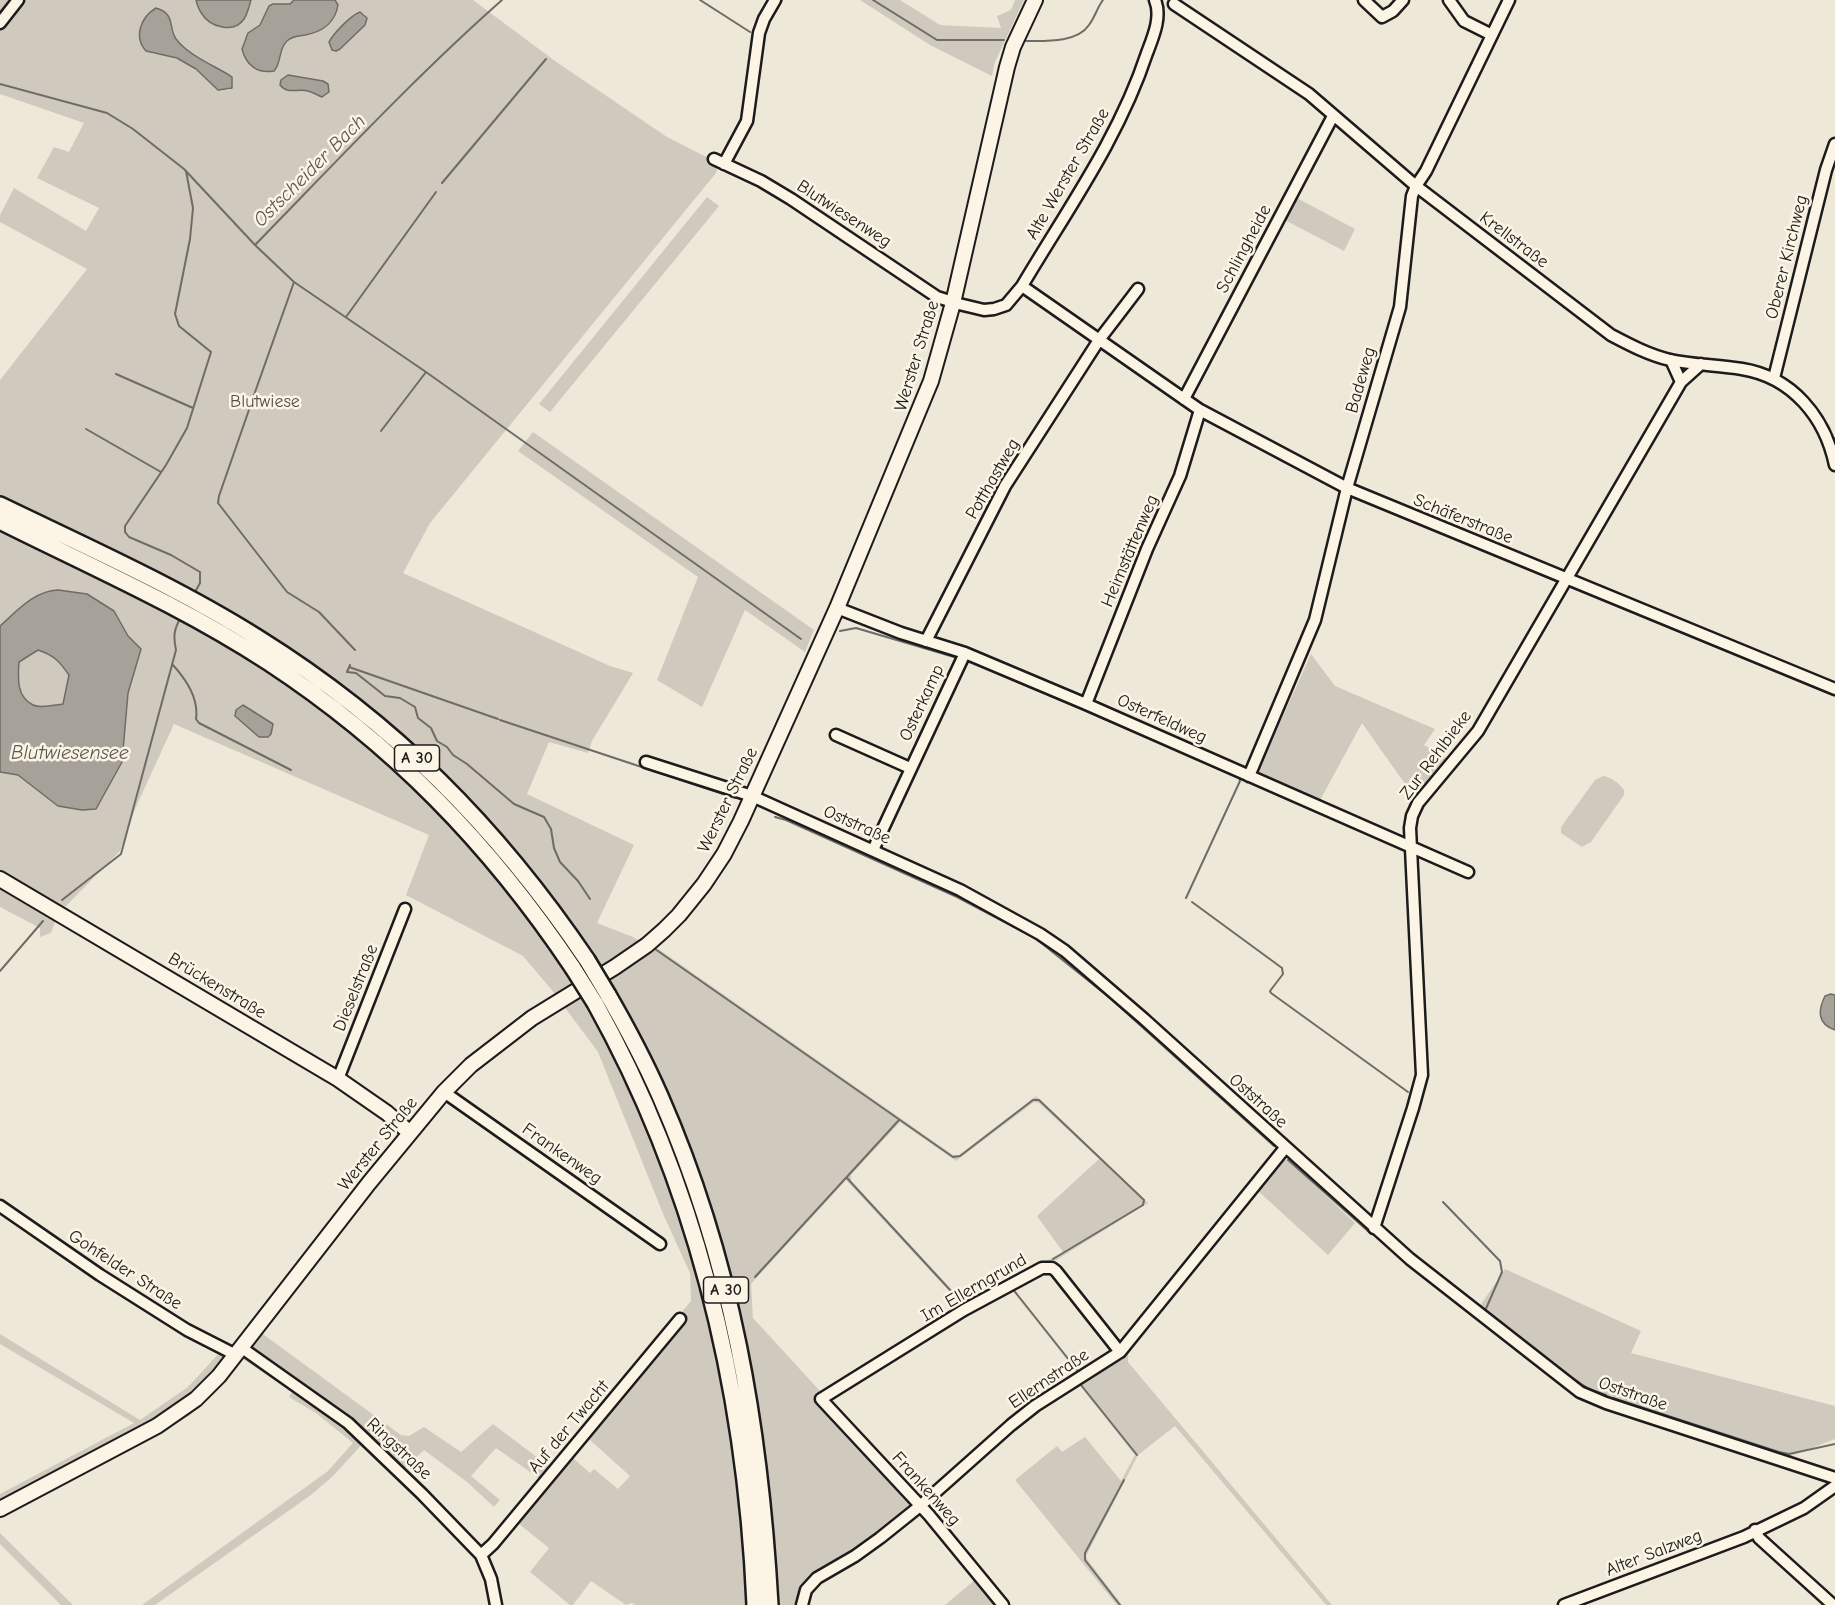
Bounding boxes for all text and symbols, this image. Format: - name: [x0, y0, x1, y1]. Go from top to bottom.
- street label: Alte Werster Straße: [1022, 104, 1114, 244]
- water label: Ostscheider Bach: [249, 110, 371, 232]
- street label: Blutwiesenweg: [793, 175, 895, 253]
- street label: Oberer Kirchweg: [1761, 193, 1813, 321]
- street label: Schlingheide: [1212, 201, 1276, 297]
- street label: Krellstraße: [1475, 207, 1553, 273]
- street label: Werster Straße: [890, 298, 944, 414]
- street label: Badeweg: [1341, 344, 1381, 416]
- park label: Blutwiese: [230, 391, 300, 413]
- street label: Potthastweg: [961, 435, 1025, 523]
- street label: Schäferstraße: [1410, 489, 1516, 549]
- street label: Heimstättenweg: [1097, 491, 1163, 611]
- street label: Osterkamp: [895, 661, 949, 745]
- street label: Osterfeldweg: [1114, 690, 1210, 748]
- street label: Zur Rehlbieke: [1395, 706, 1477, 804]
- water label: Blutwiesensee: [11, 741, 129, 765]
- street label: Werster Straße: [693, 744, 763, 856]
- road number: A 30: [394, 745, 440, 771]
- street label: Oststraße: [820, 801, 894, 849]
- street label: Dieselstraße: [329, 941, 383, 1035]
- street label: Brückenstraße: [164, 948, 270, 1024]
- street label: Oststraße: [1224, 1069, 1292, 1133]
- street label: Werster Straße: [334, 1093, 422, 1195]
- street label: Frankenweg: [518, 1119, 606, 1189]
- street label: Gohfelder Straße: [64, 1225, 186, 1315]
- street label: Im Ellerngrund: [917, 1249, 1031, 1327]
- road number: A 30: [704, 1277, 748, 1303]
- street label: Ellernstraße: [1005, 1344, 1093, 1414]
- street label: Oststraße: [1596, 1372, 1670, 1416]
- street label: Auf der Twacht: [524, 1376, 614, 1478]
- street label: Ringstraße: [362, 1413, 436, 1485]
- street label: Frankenweg: [887, 1447, 965, 1531]
- street label: Alter Salzweg: [1603, 1525, 1705, 1581]

